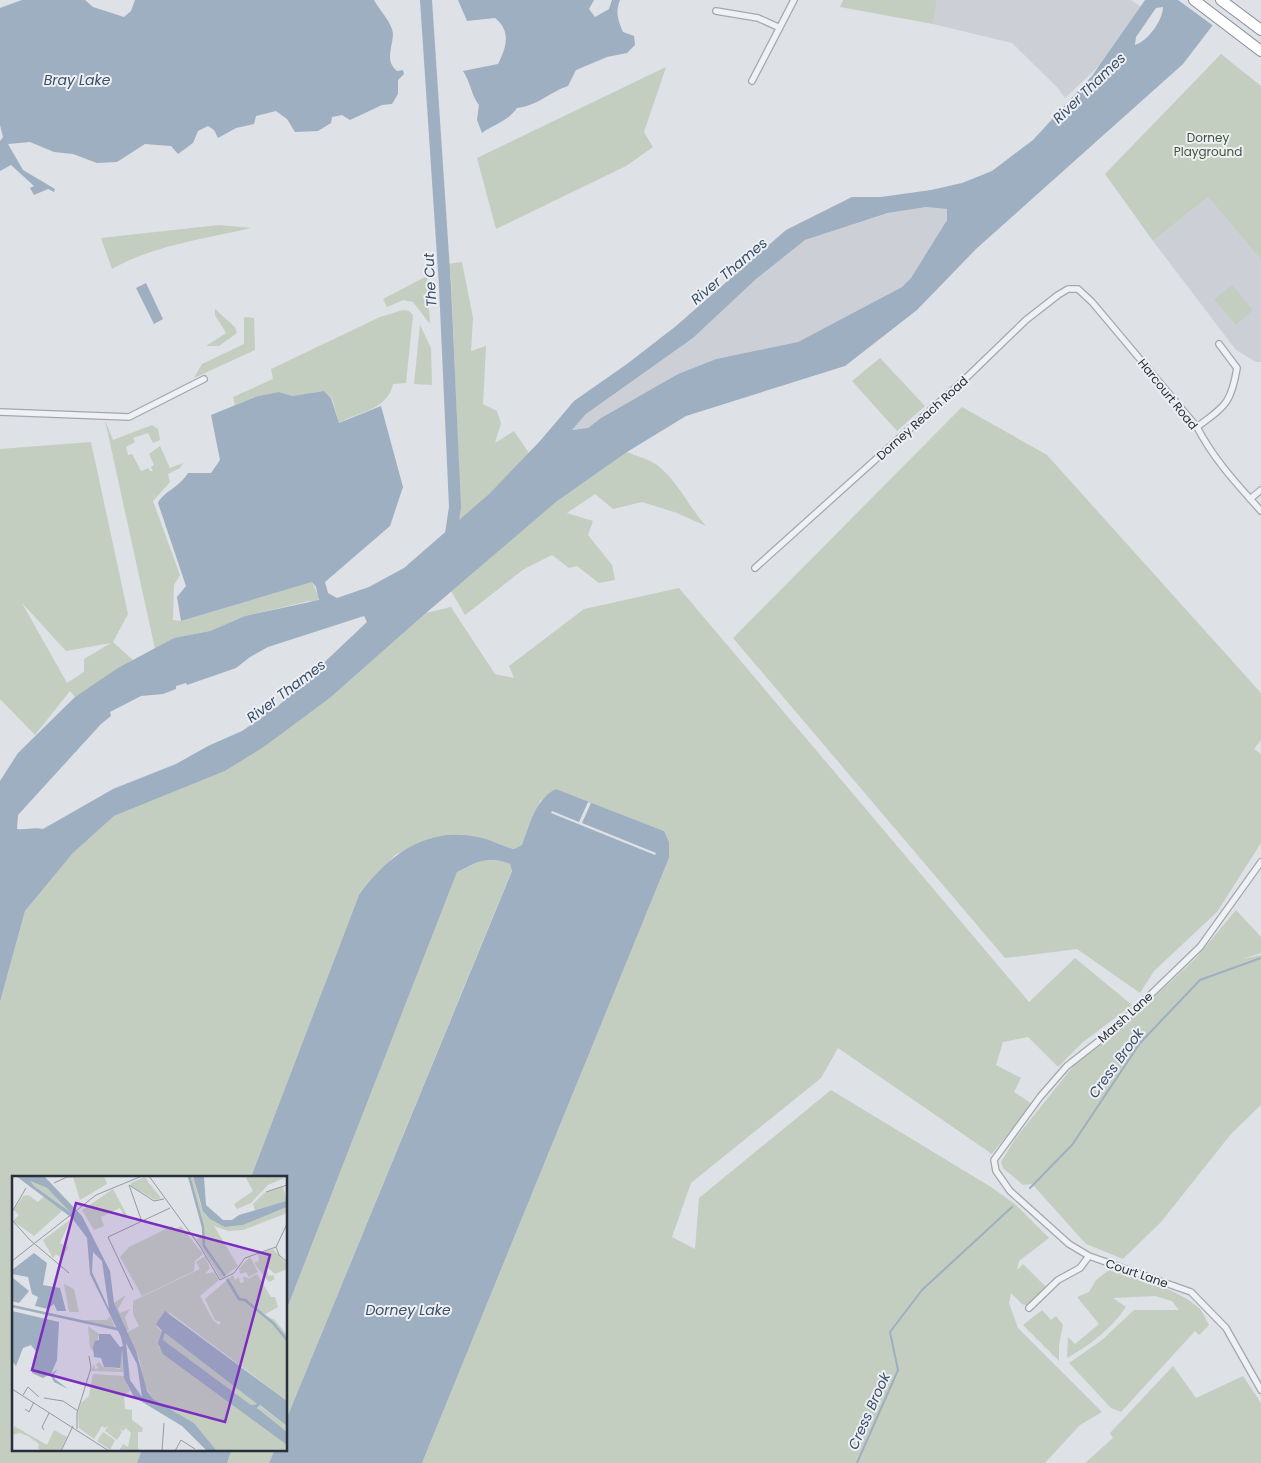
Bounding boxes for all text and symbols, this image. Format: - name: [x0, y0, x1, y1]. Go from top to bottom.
- water label: River Thames: [1048, 48, 1130, 128]
- water label: Bray Lake: [44, 70, 111, 90]
- park label: Dorney Playground: [1174, 129, 1242, 160]
- water label: River Thames: [686, 233, 772, 309]
- water label: The Cut: [419, 251, 441, 308]
- street label: Harcourt Road: [1134, 355, 1202, 433]
- street label: Dorney Reach Road: [872, 372, 972, 464]
- water label: River Thames: [242, 655, 330, 727]
- street label: Marsh Lane: [1094, 988, 1156, 1046]
- water label: Cress Brook: [1084, 1023, 1149, 1102]
- inset map: [12, 1176, 288, 1450]
- street label: Court Lane: [1103, 1254, 1171, 1292]
- water label: Dorney Lake: [365, 1300, 451, 1320]
- water label: Cress Brook: [843, 1369, 895, 1453]

